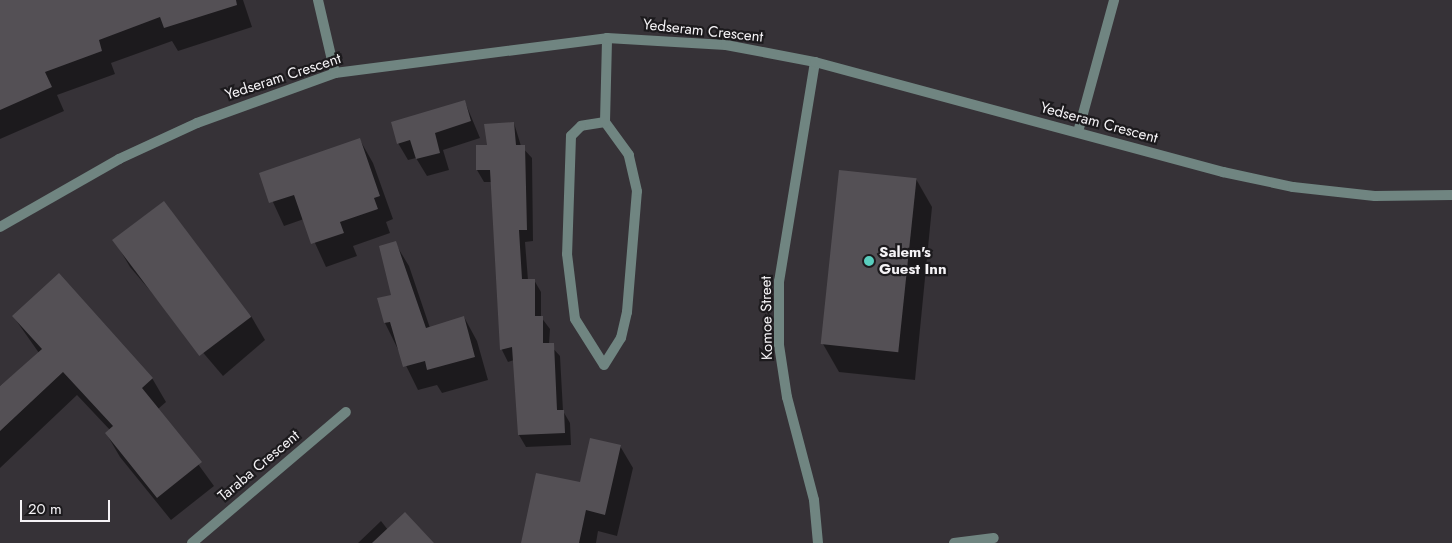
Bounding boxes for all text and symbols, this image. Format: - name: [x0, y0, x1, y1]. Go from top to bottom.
- street label: Yedseram Crescent: [642, 16, 764, 46]
- street label: Yedseram Crescent: [223, 50, 343, 104]
- street label: Yedseram Crescent: [1038, 99, 1160, 147]
- place label: Salem's Guest Inn: [879, 243, 947, 278]
- marker: Salem's Guest Inn: [863, 255, 875, 267]
- street label: Komoe Street: [757, 276, 777, 360]
- street label: Taraba Crescent: [215, 427, 303, 505]
- scale bar: [22, 490, 112, 522]
- text: 20 m: [28, 498, 62, 520]

